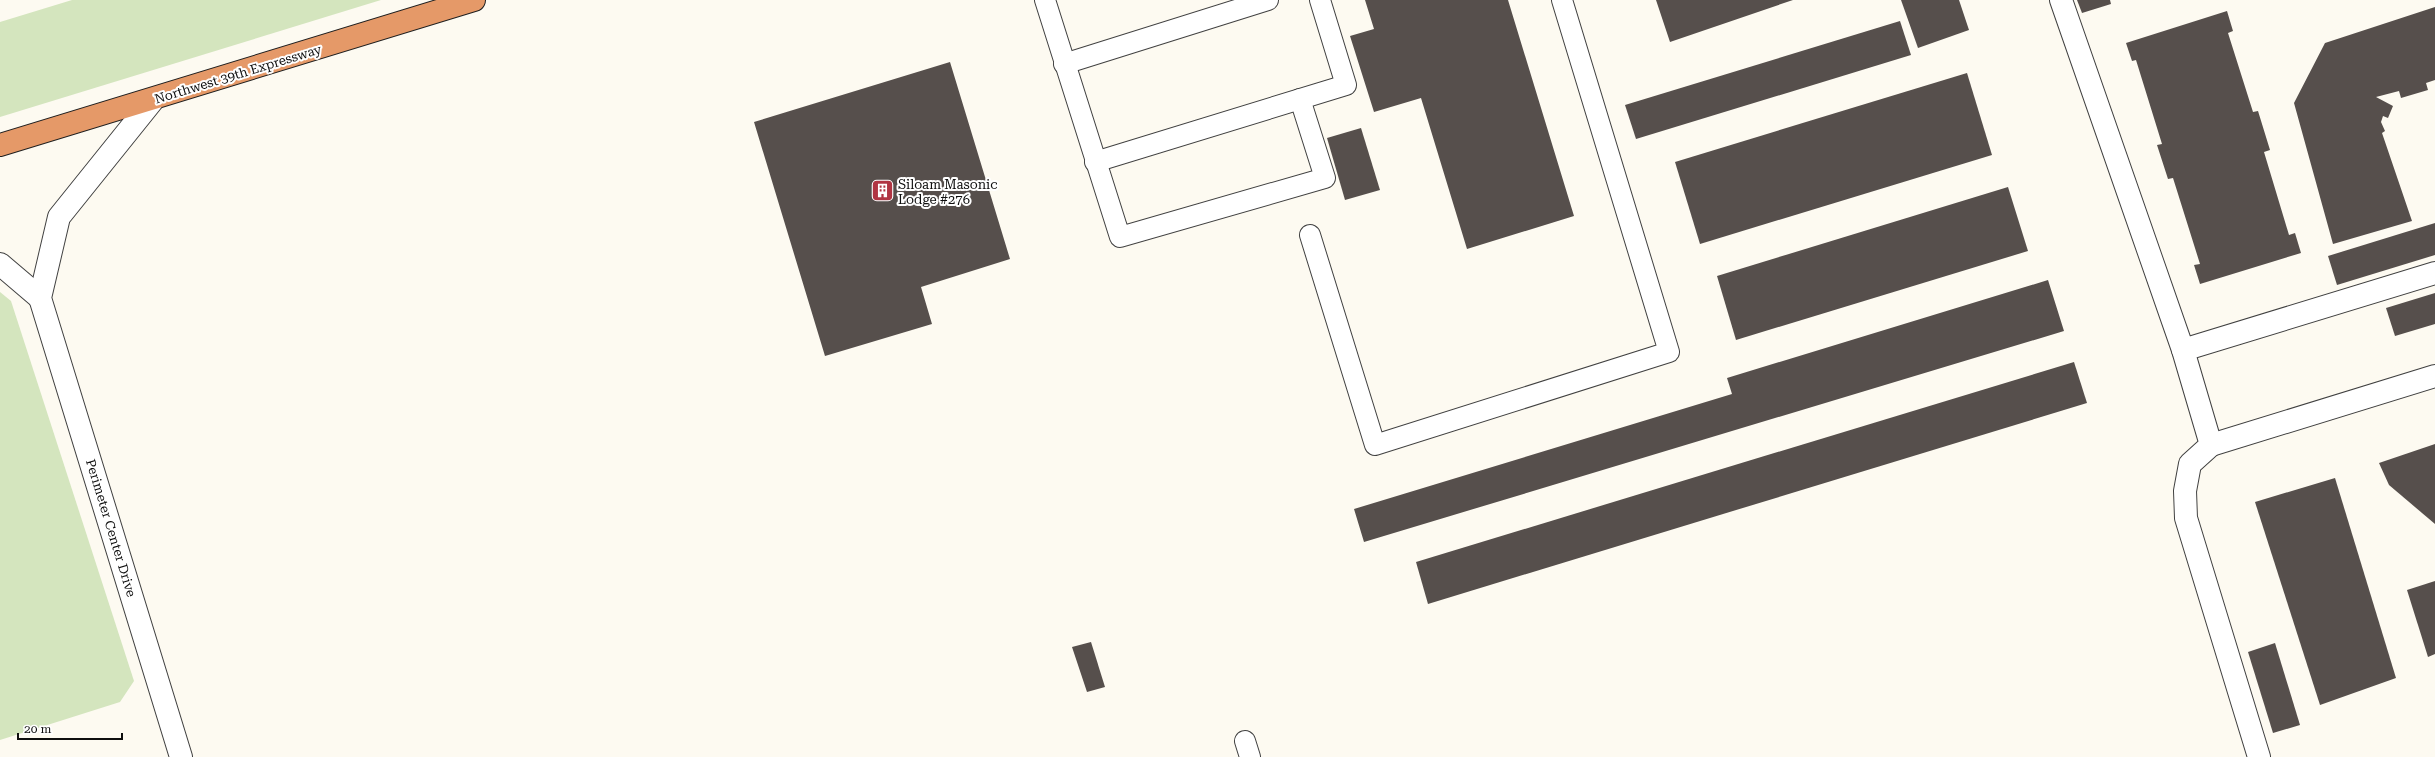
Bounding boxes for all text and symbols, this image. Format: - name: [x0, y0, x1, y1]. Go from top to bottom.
- street label: Northwest 39th Expressway: [153, 41, 324, 107]
- place label: Siloam Masonic Lodge #276: [898, 177, 998, 207]
- building icon: Siloam Masonic Lodge #276: [869, 178, 895, 204]
- street label: Perimeter Center Drive: [83, 457, 139, 599]
- scale bar: [18, 715, 122, 741]
- text: 20 m: [24, 722, 51, 736]

